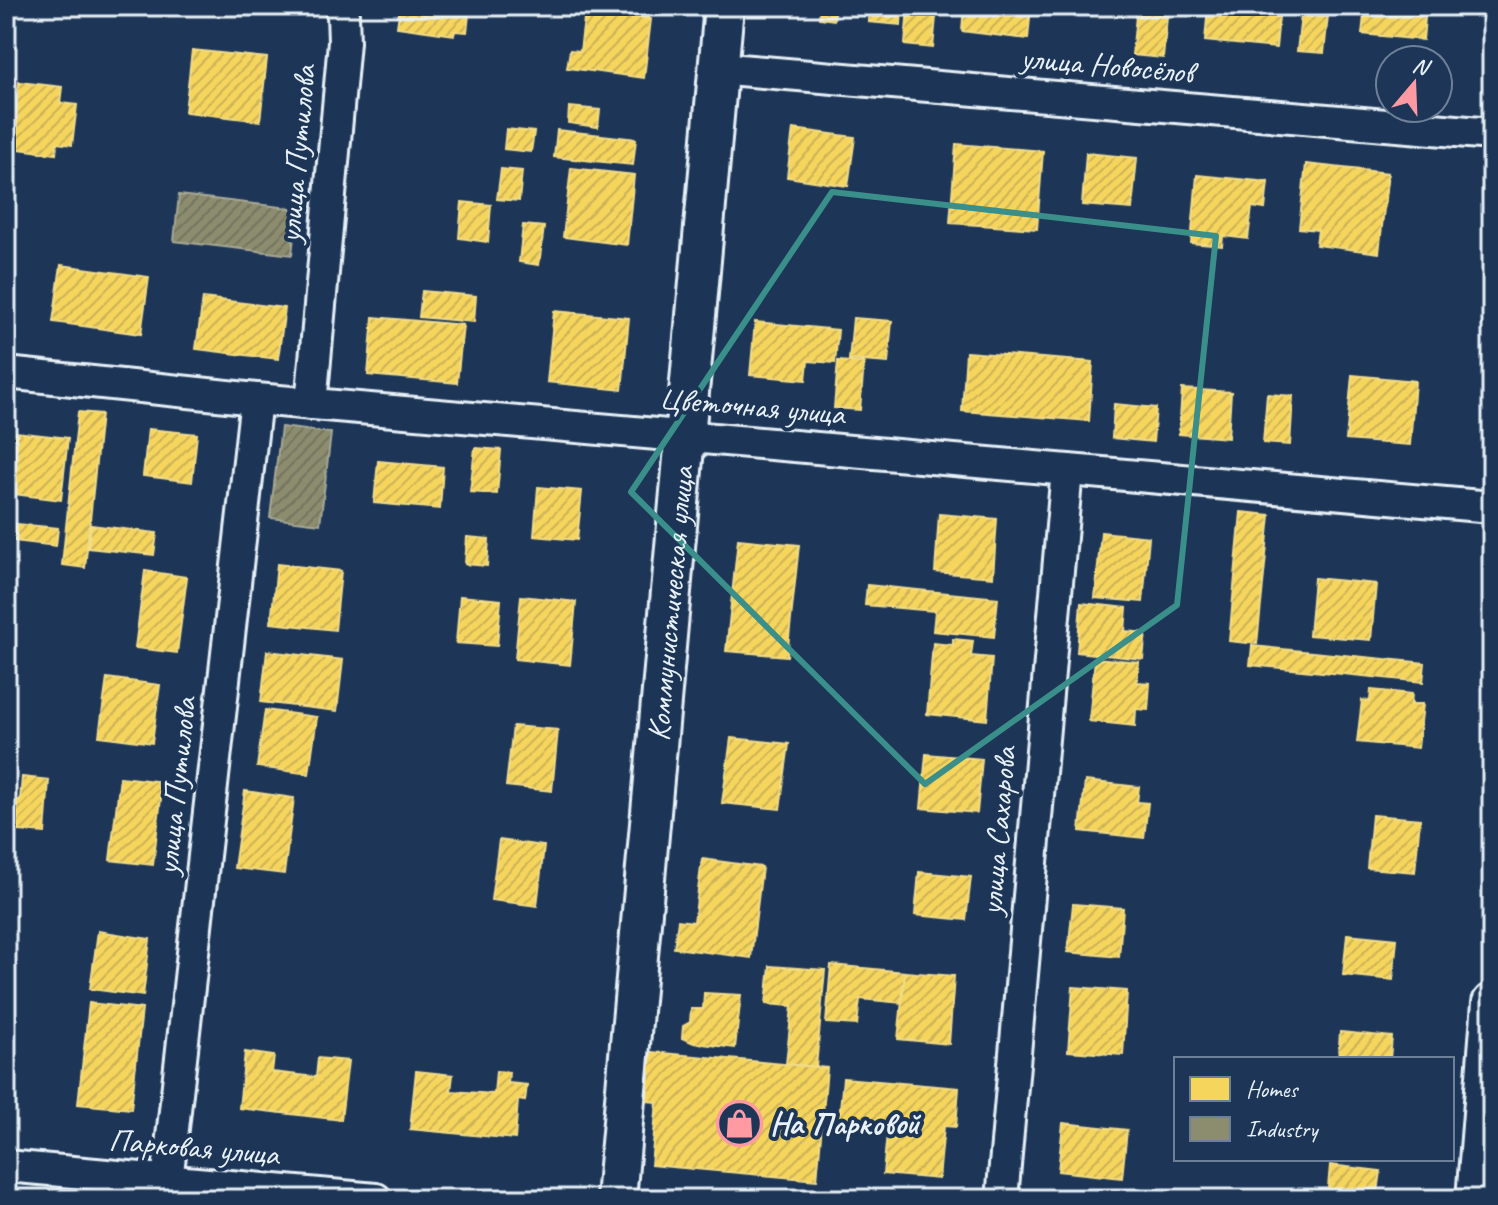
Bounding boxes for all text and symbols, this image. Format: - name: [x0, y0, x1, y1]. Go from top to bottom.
- street label: улица Новосёлов: [1017, 37, 1201, 93]
- north arrow: [1374, 44, 1454, 124]
- text: N: [1409, 51, 1434, 83]
- street label: улица Путилова: [269, 62, 325, 246]
- street label: Цветочная улица: [658, 377, 848, 435]
- street label: Коммунистическая улица: [637, 462, 703, 742]
- street label: улица Путилова: [146, 693, 206, 879]
- street label: улица Сахарова: [970, 743, 1026, 919]
- legend: [1174, 1057, 1454, 1161]
- text: Homes: [1246, 1074, 1299, 1104]
- shop icon: На Парковой: [715, 1099, 763, 1147]
- place label: На Парковой: [770, 1103, 922, 1144]
- text: Industry: [1246, 1114, 1319, 1144]
- street label: Парковая улица: [107, 1119, 283, 1175]

